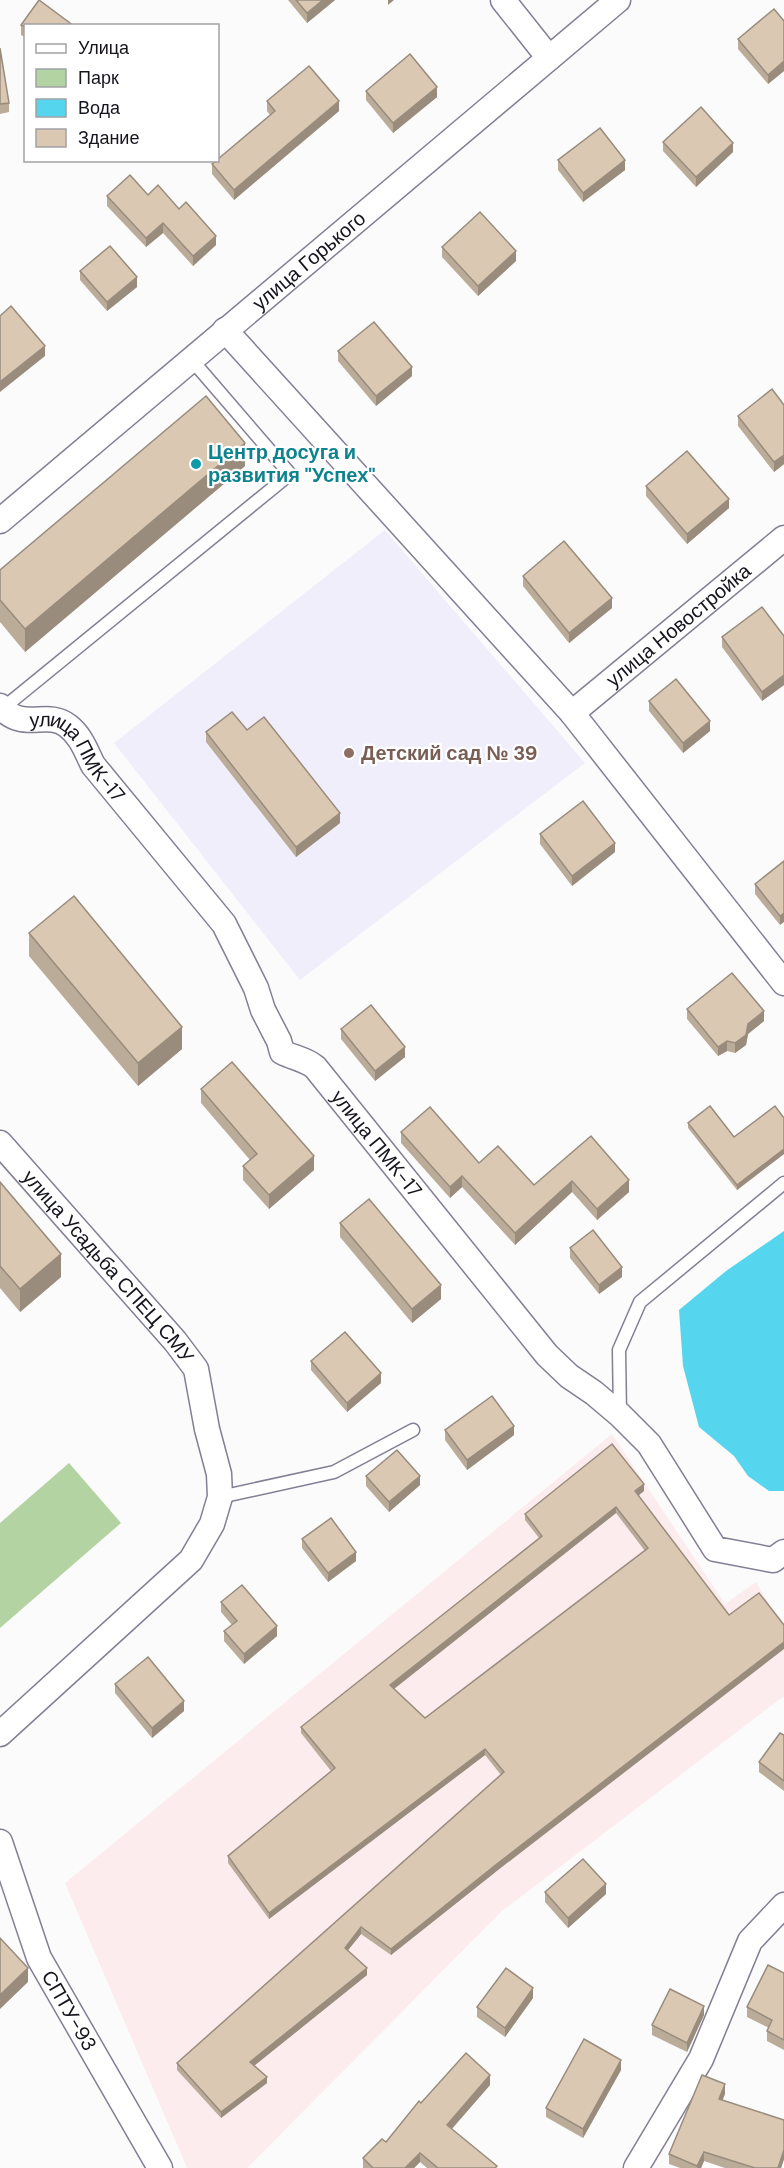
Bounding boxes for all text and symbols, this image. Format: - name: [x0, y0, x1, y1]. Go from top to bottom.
- legend: [24, 24, 219, 162]
- text: Улица: [78, 36, 130, 60]
- text: Парк: [78, 66, 119, 90]
- text: Вода: [78, 96, 121, 120]
- text: Здание: [78, 126, 139, 150]
- street label: улица Горького: [247, 205, 371, 316]
- place label: Центр досуга и развития "Успех": [208, 439, 376, 488]
- marker: Центр досуга и развития "Успех": [189, 457, 203, 471]
- street label: улица Новостройка: [601, 557, 757, 693]
- street label: улица ПМК-17: [29, 706, 131, 807]
- place label: Детский сад № 39: [361, 740, 537, 766]
- marker: Детский сад № 39: [342, 746, 356, 760]
- street label: улица ПМК-17: [326, 1084, 428, 1203]
- street label: улица Усадьба СПЕЦ СМУ: [17, 1164, 200, 1368]
- street label: СПТУ-93: [36, 1966, 103, 2055]

